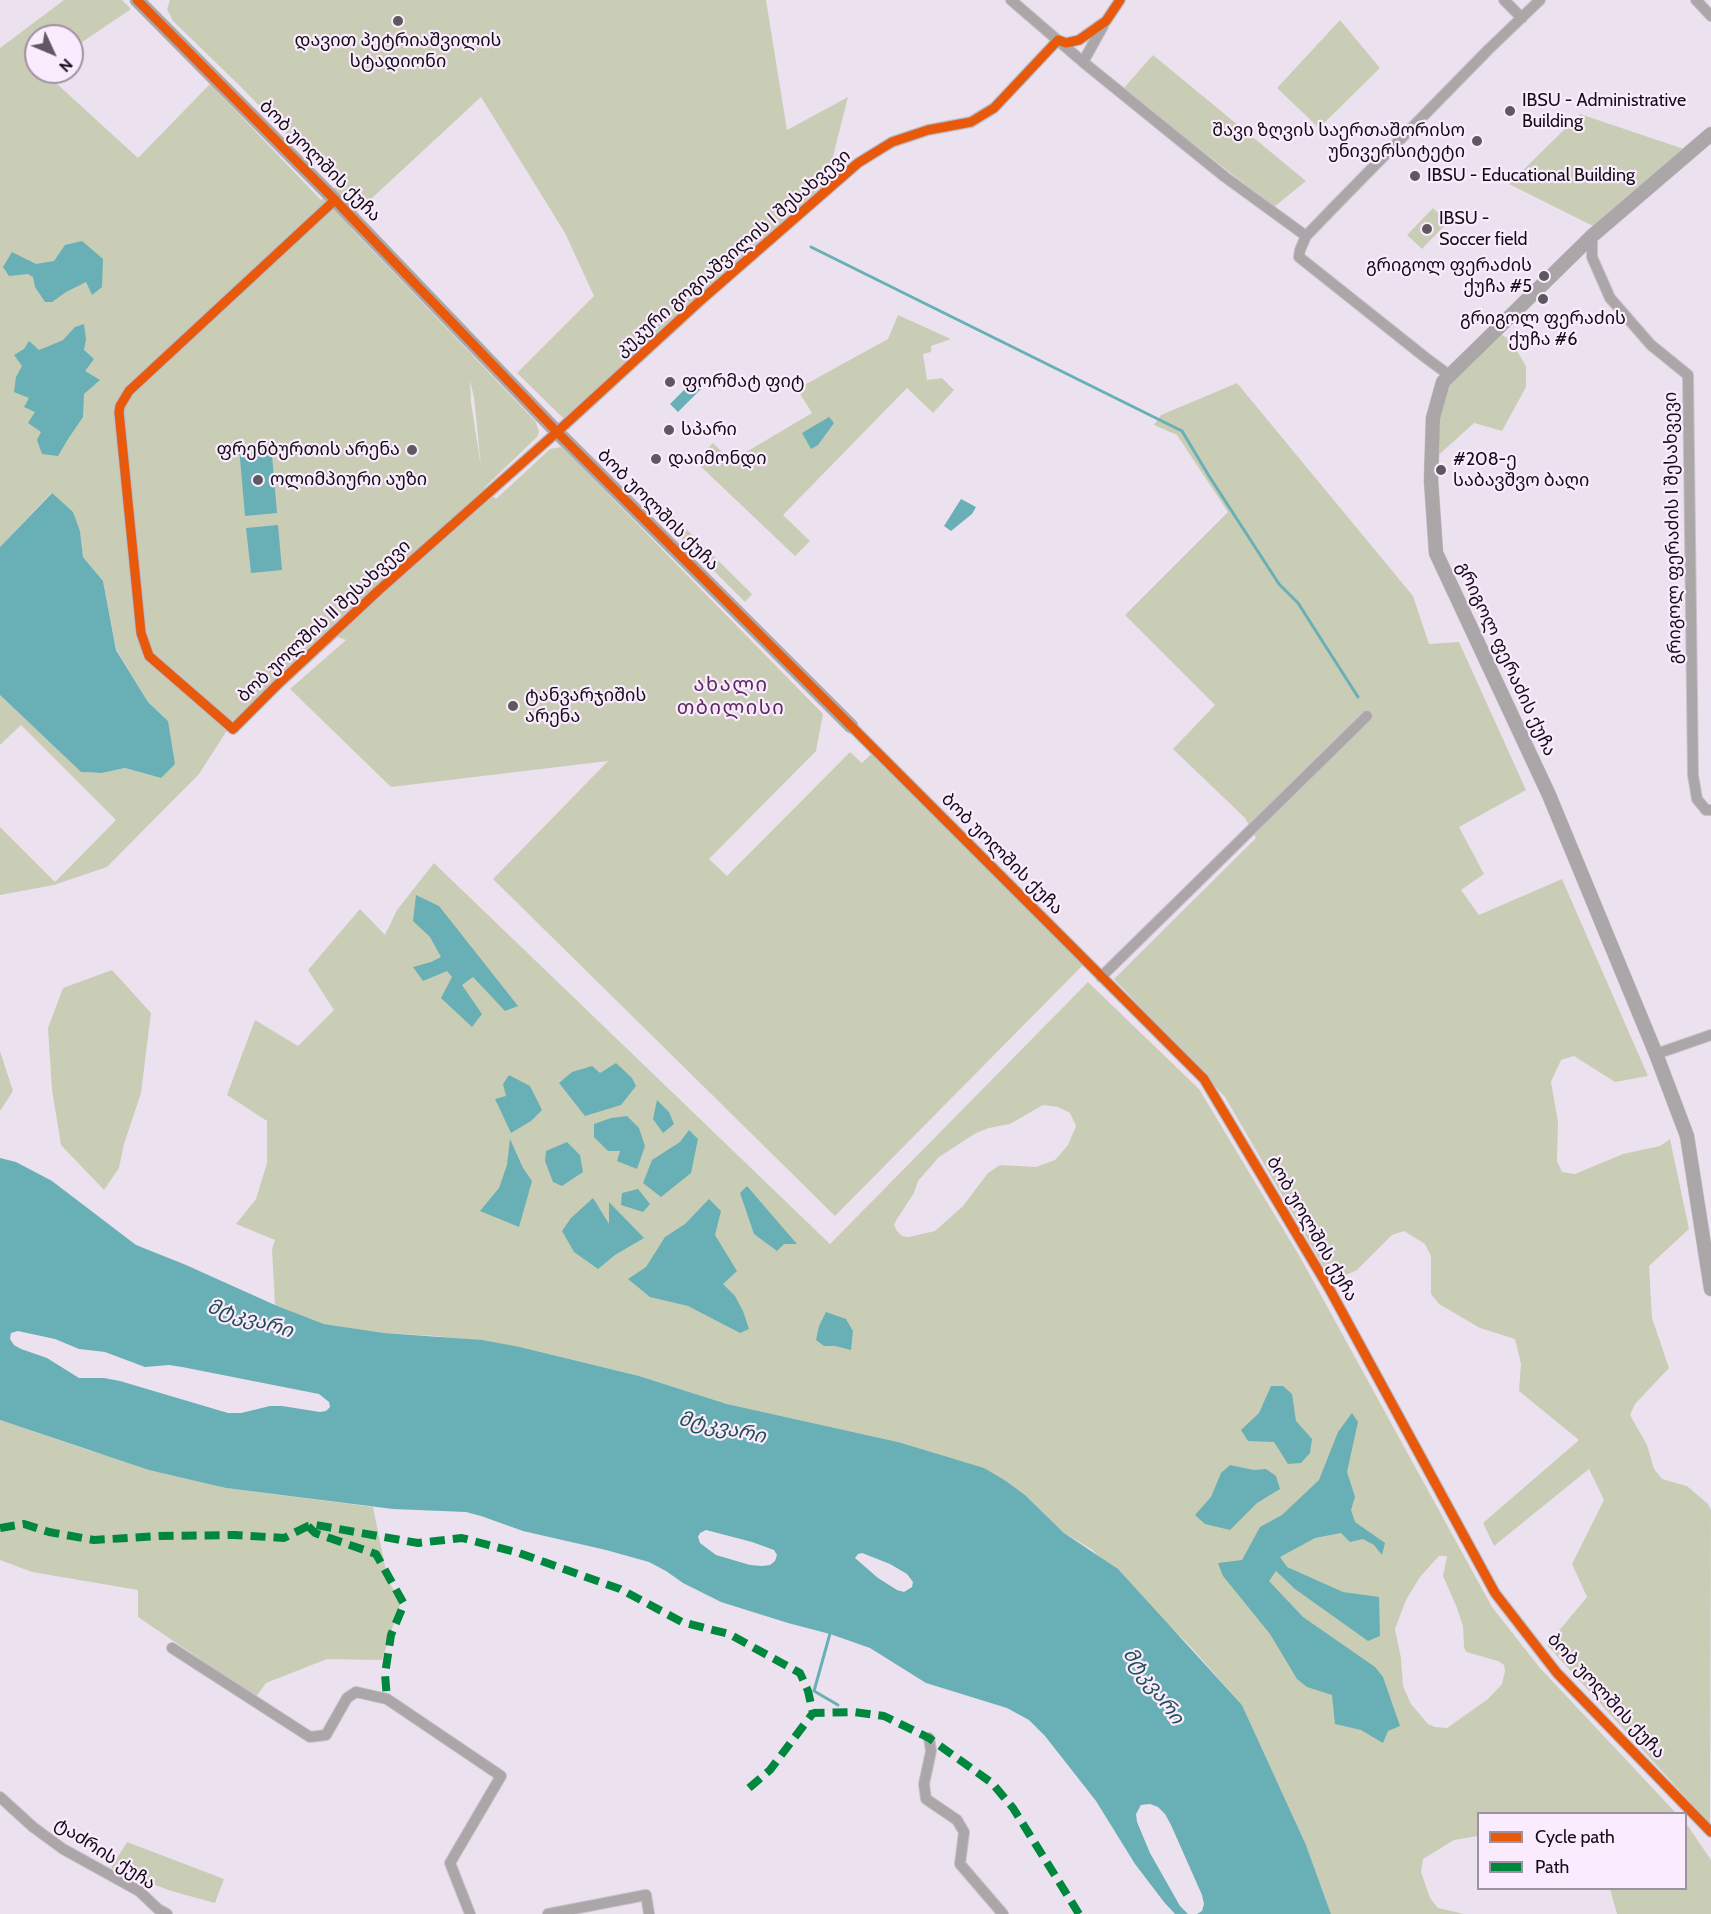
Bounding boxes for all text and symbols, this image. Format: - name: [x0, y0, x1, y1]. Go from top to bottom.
- marker: დავით პეტრიაშვილის სტადიონი: [391, 14, 405, 28]
- north arrow: [24, 24, 84, 84]
- place label: დავით პეტრიაშვილის სტადიონი: [295, 30, 501, 72]
- text: N: [55, 55, 77, 76]
- place label: IBSU - Administrative Building: [1522, 90, 1686, 132]
- street label: ბობ უოლშის ქუჩა: [255, 96, 385, 226]
- marker: IBSU - Administrative Building: [1503, 104, 1517, 118]
- place label: შავი ზღვის საერთაშორისო უნივერსიტეტი: [1212, 120, 1465, 162]
- marker: შავი ზღვის საერთაშორისო უნივერსიტეტი: [1470, 134, 1484, 148]
- street label: კუკური გოგიაშვილის I შესახვევი: [611, 145, 855, 361]
- place label: IBSU - Educational Building: [1427, 165, 1635, 187]
- marker: IBSU - Educational Building: [1408, 169, 1422, 183]
- place label: IBSU - Soccer field: [1439, 208, 1528, 250]
- marker: IBSU - Soccer field: [1420, 222, 1434, 236]
- place label: გრიგოლ ფერაძის ქუჩა #5: [1366, 255, 1532, 298]
- marker: გრიგოლ ფერაძის ქუჩა #5: [1537, 269, 1551, 283]
- marker: გრიგოლ ფერაძის ქუჩა #6: [1536, 292, 1550, 306]
- place label: გრიგოლ ფერაძის ქუჩა #6: [1460, 308, 1626, 350]
- place label: ფორმატ ფიტ: [682, 371, 805, 393]
- marker: ფორმატ ფიტ: [663, 375, 677, 389]
- street label: გრიგოლ ფერაძის I შესახვევი: [1660, 391, 1686, 665]
- place label: სპარი: [681, 419, 737, 441]
- marker: სპარი: [662, 423, 676, 437]
- place label: ფრენბურთის არენა: [217, 439, 400, 461]
- marker: ფრენბურთის არენა: [405, 443, 419, 457]
- street label: ბობ უოლშის ქუჩა: [593, 445, 723, 575]
- place label: დაიმონდი: [668, 448, 767, 470]
- place label: #208-ე საბავშვო ბაღი: [1453, 449, 1589, 492]
- marker: დაიმონდი: [649, 452, 663, 466]
- marker: #208-ე საბავშვო ბაღი: [1434, 463, 1448, 477]
- place label: ოლიმპიური აუზი: [270, 469, 427, 491]
- marker: ოლიმპიური აუზი: [251, 473, 265, 487]
- street label: ბობ უოლშის II შესახვევი: [233, 535, 415, 707]
- street label: გრიგოლ ფერაძის ქუჩა: [1451, 558, 1561, 760]
- district label: ახალი თბილისი: [677, 673, 785, 720]
- place label: ტანვარჯიშის არენა: [525, 685, 646, 728]
- marker: ტანვარჯიშის არენა: [506, 699, 520, 713]
- street label: ბობ უოლშის ქუჩა: [937, 789, 1067, 919]
- street label: ბობ უოლშის ქუჩა: [1262, 1153, 1362, 1305]
- water label: მტკვარი: [204, 1295, 296, 1343]
- water label: მტკვარი: [676, 1407, 768, 1449]
- street label: ბობ უოლშის ქუჩა: [1542, 1629, 1670, 1763]
- water label: მტკვარი: [1117, 1643, 1189, 1729]
- legend: [1477, 1812, 1687, 1890]
- street label: ტაძრის ქუჩა: [50, 1813, 160, 1895]
- text: Cycle path: [1535, 1826, 1615, 1848]
- text: Path: [1535, 1856, 1569, 1878]

